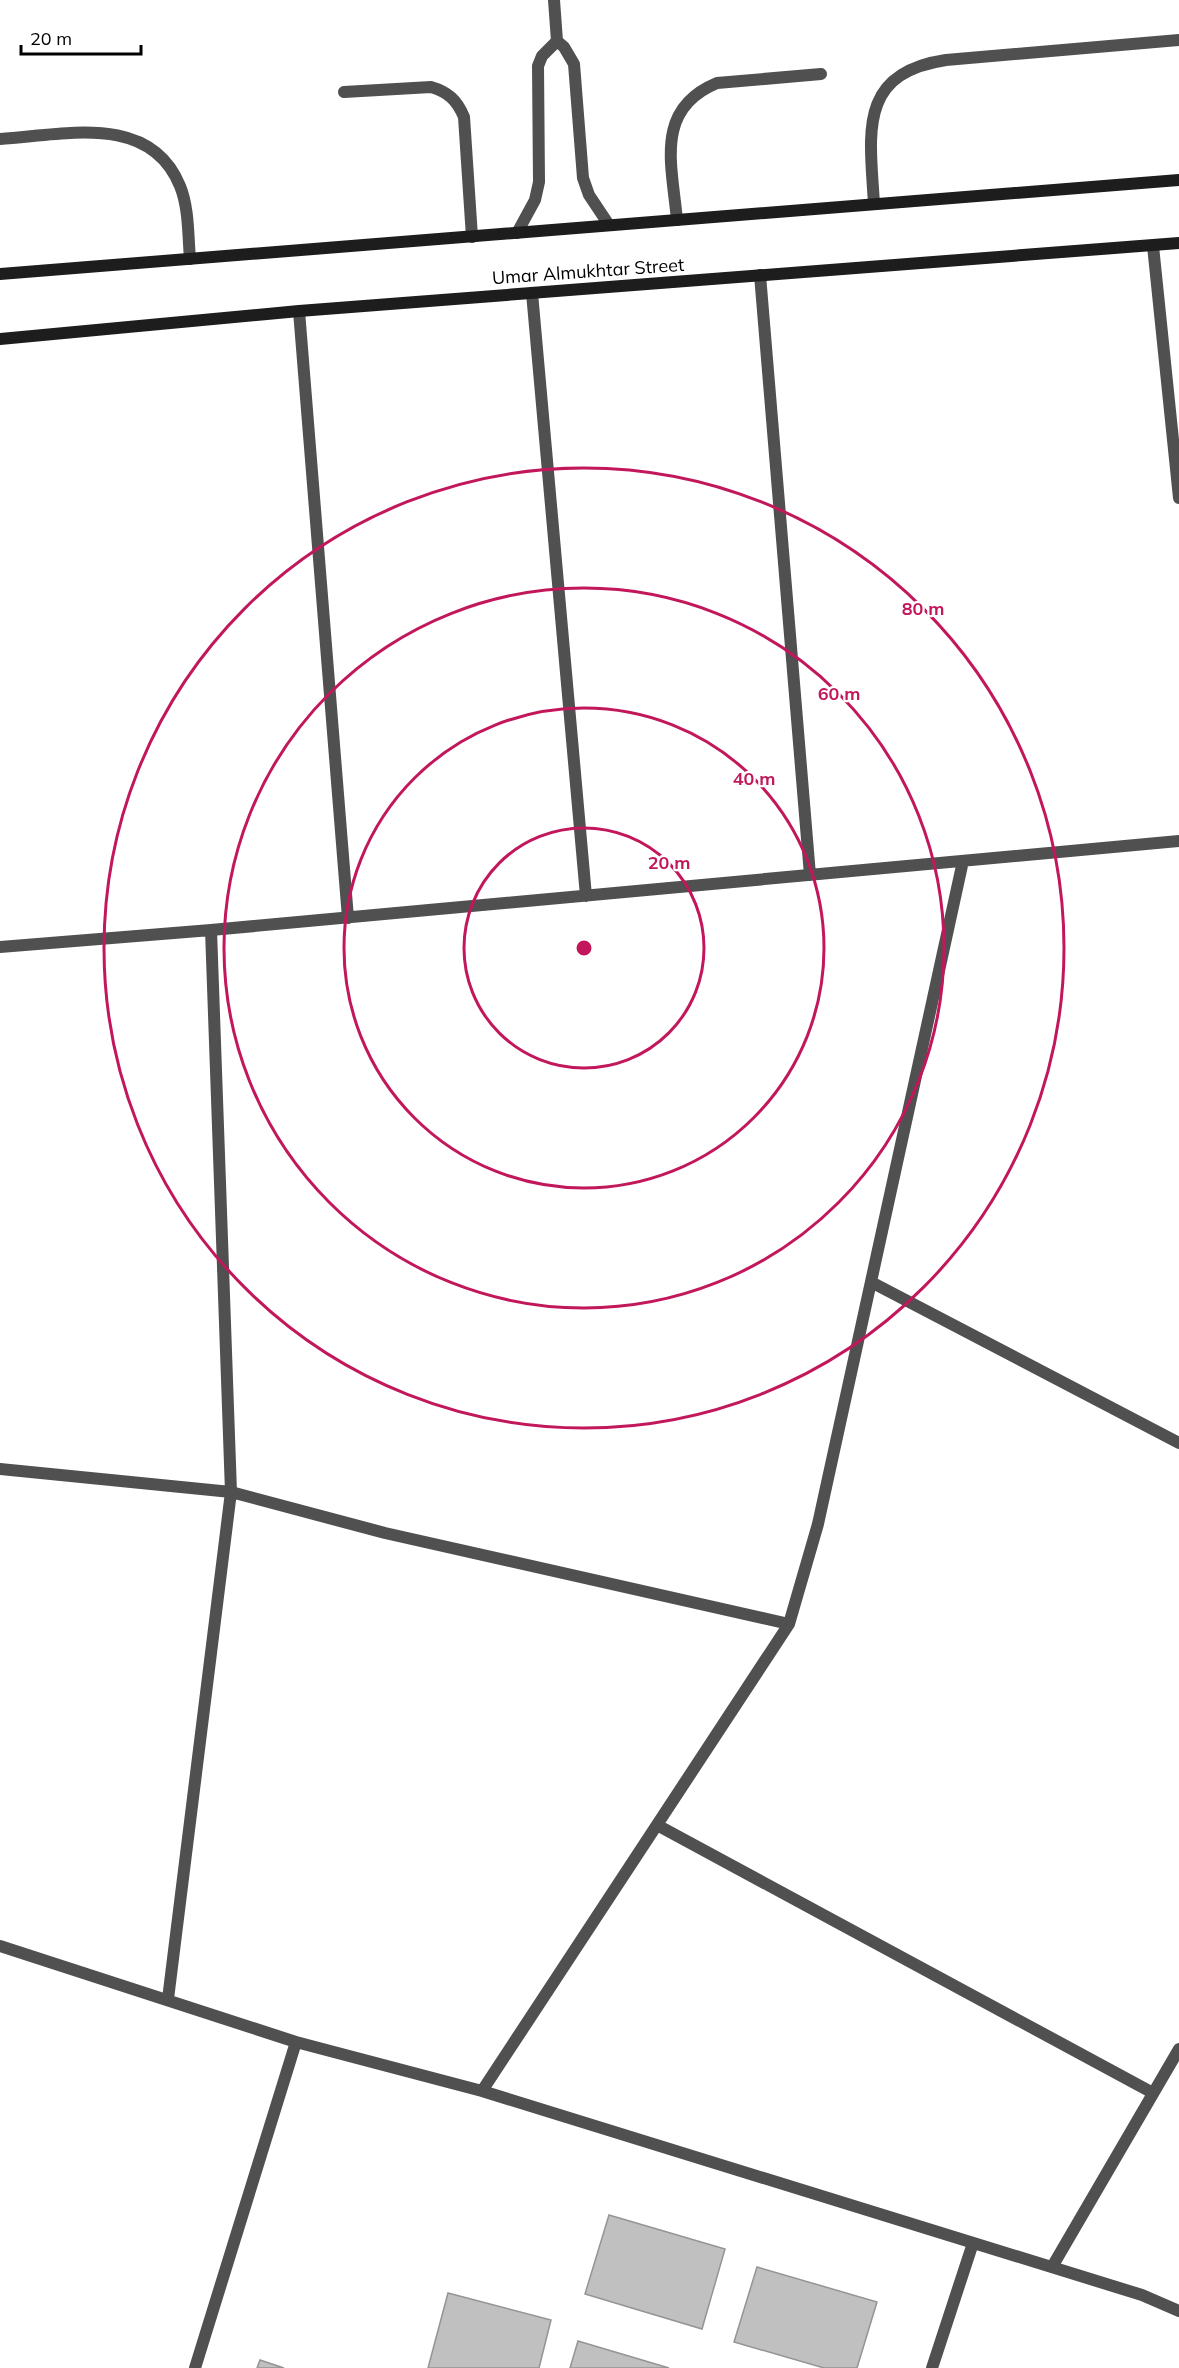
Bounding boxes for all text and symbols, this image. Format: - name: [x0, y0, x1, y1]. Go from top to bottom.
- scale bar: [21, 18, 141, 56]
- text: 20 m: [30, 27, 72, 50]
- street label: Umar Almukhtar Street: [491, 253, 685, 289]
- text: 80 m: [902, 597, 944, 620]
- text: 60 m: [818, 682, 860, 705]
- text: 40 m: [733, 767, 775, 790]
- text: 20 m: [648, 851, 690, 874]
- centre of rings: [574, 938, 594, 958]

